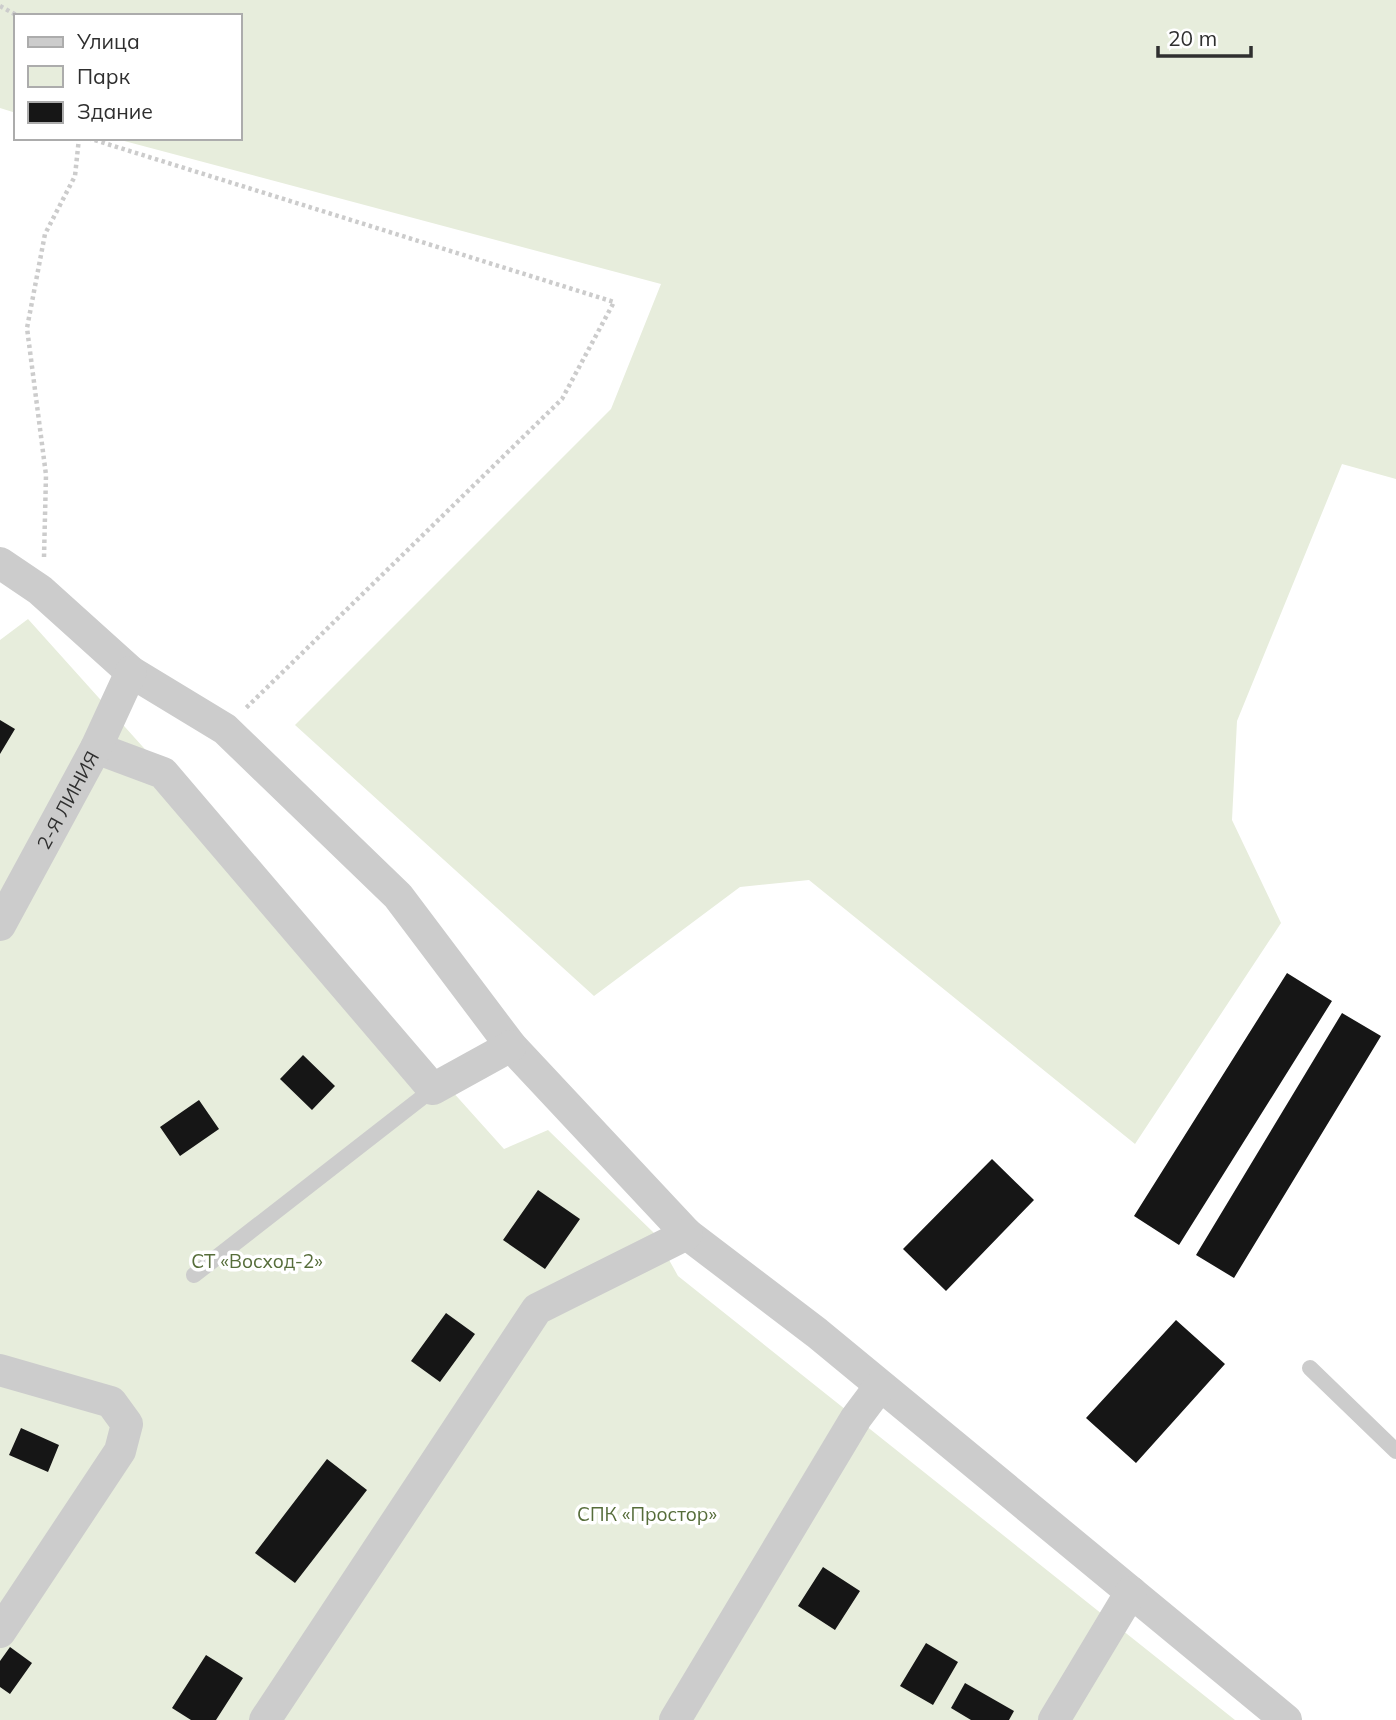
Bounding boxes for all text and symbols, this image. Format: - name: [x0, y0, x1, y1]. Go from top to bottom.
- legend: [14, 14, 242, 140]
- scale bar: [1158, 14, 1251, 58]
- text: 20 m: [1168, 25, 1217, 51]
- text: Улица: [76, 28, 140, 54]
- text: Парк: [77, 63, 131, 89]
- text: Здание: [77, 98, 153, 124]
- street label: 2-Я ЛИНИЯ: [31, 747, 104, 853]
- park label: СТ «Восход-2»: [191, 1249, 323, 1273]
- park label: СПК «Простор»: [577, 1502, 717, 1526]

